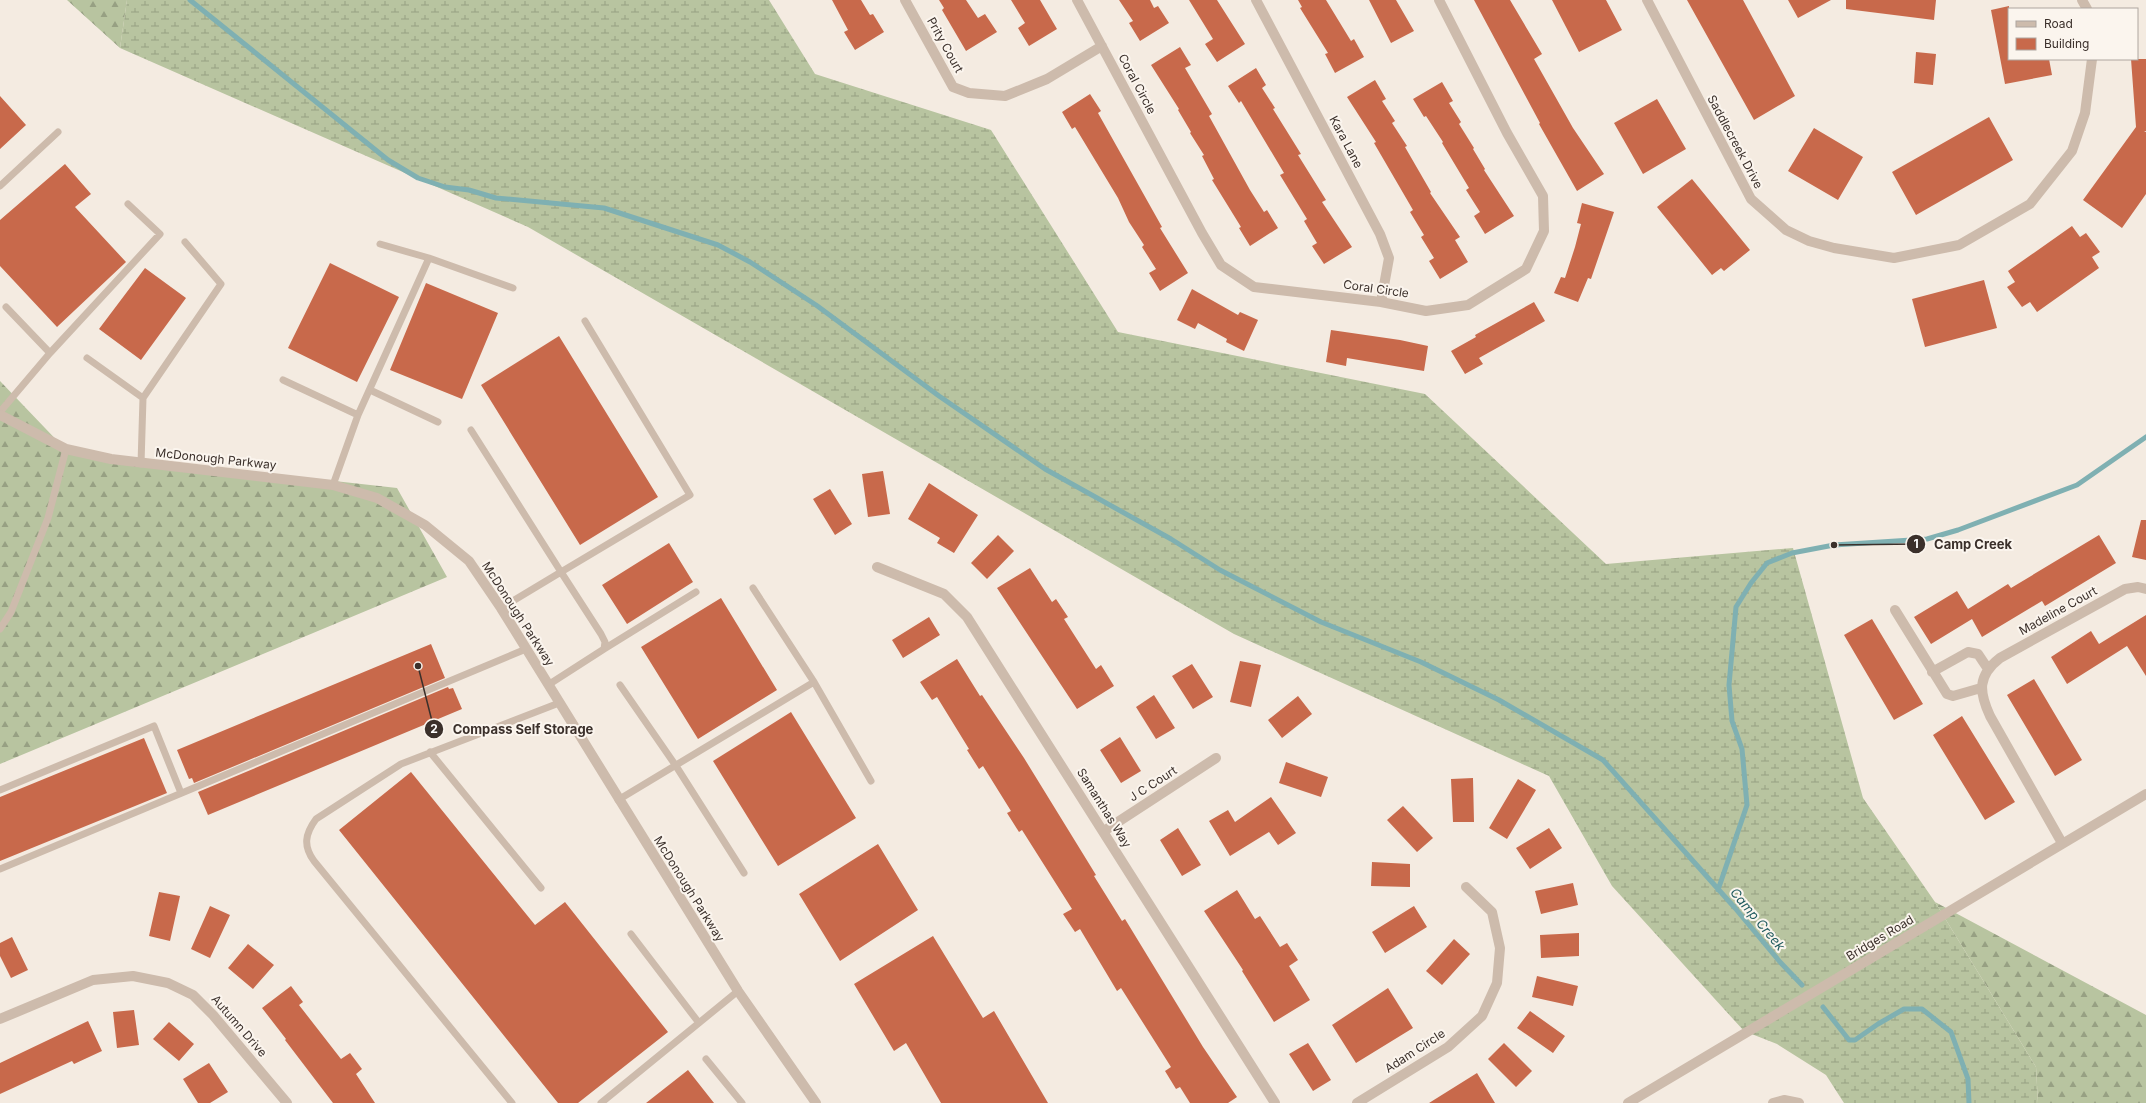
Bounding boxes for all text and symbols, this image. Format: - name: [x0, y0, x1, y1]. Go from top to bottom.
- legend: [2008, 8, 2138, 60]
- street label: Prity Court: [924, 14, 967, 75]
- text: Road: [2044, 16, 2073, 31]
- text: Building: [2044, 36, 2089, 51]
- street label: Coral Circle: [1115, 51, 1160, 117]
- street label: Saddlecreek Drive: [1704, 92, 1766, 191]
- street label: Kara Lane: [1326, 113, 1366, 170]
- street label: Coral Circle: [1342, 276, 1410, 301]
- street label: McDonough Parkway: [155, 445, 278, 472]
- callout: Camp Creek: [1906, 532, 2020, 557]
- text: 1: [1913, 536, 1919, 551]
- text: Camp Creek: [1934, 536, 2012, 552]
- street label: McDonough Parkway: [479, 559, 558, 669]
- street label: Madeline Court: [2016, 583, 2099, 638]
- callout: Compass Self Storage: [424, 717, 601, 742]
- text: 2: [430, 721, 438, 736]
- text: Compass Self Storage: [453, 721, 594, 737]
- street label: J C Court: [1126, 763, 1180, 805]
- street label: Samanthas Way: [1074, 765, 1135, 850]
- street label: McDonough Parkway: [651, 833, 728, 944]
- water label: Camp Creek: [1727, 884, 1789, 954]
- street label: Bridges Road: [1843, 912, 1916, 964]
- street label: Autumn Drive: [208, 992, 270, 1060]
- street label: Adam Circle: [1382, 1025, 1448, 1076]

